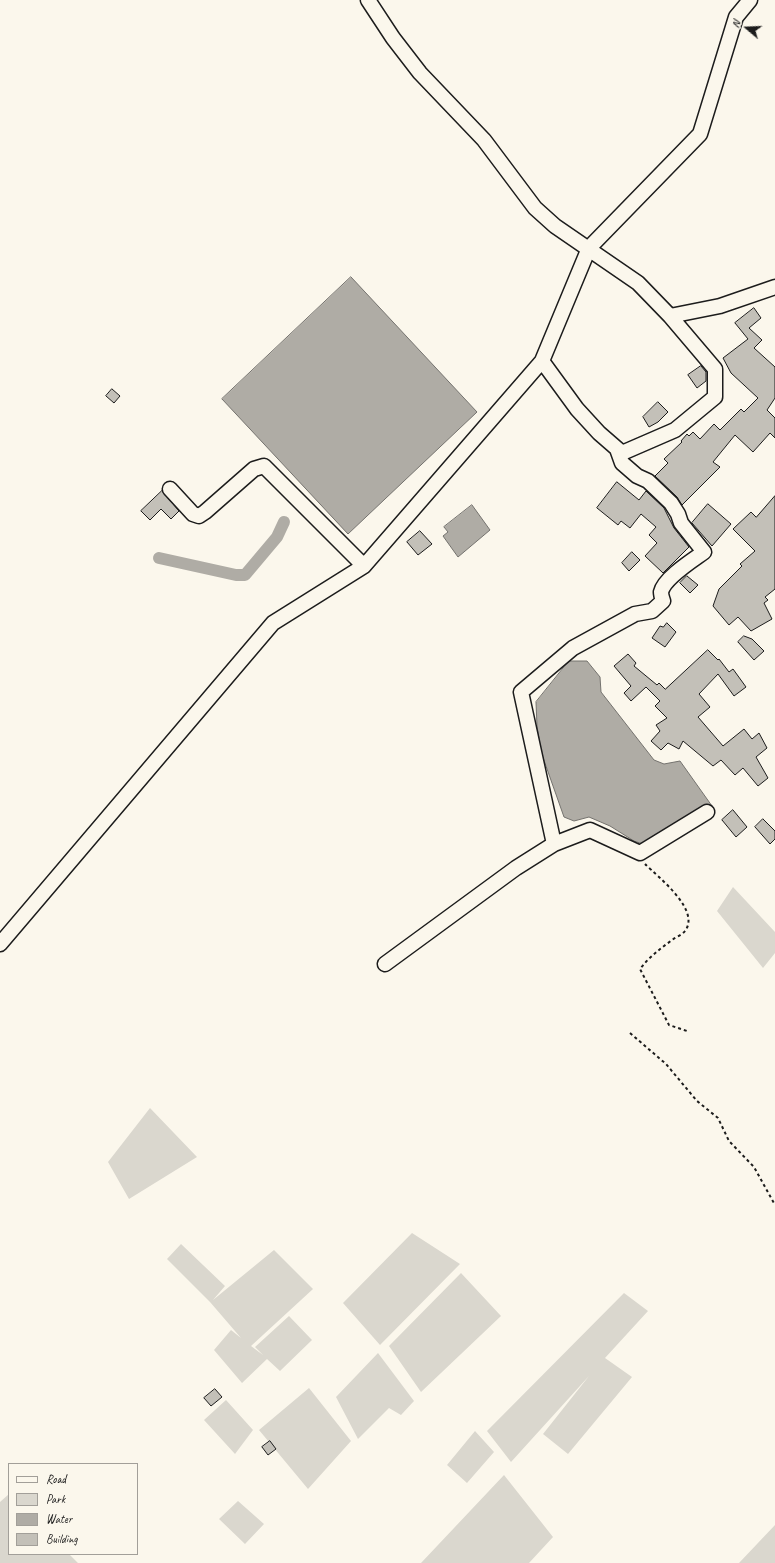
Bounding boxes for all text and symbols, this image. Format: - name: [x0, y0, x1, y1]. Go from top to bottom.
- north arrow: [727, 8, 767, 48]
- text: N: [728, 19, 743, 30]
- legend: [8, 1463, 138, 1555]
- text: Road: [46, 1471, 66, 1487]
- text: Park: [46, 1491, 65, 1507]
- text: Water: [46, 1511, 72, 1527]
- text: Building: [46, 1531, 78, 1547]

